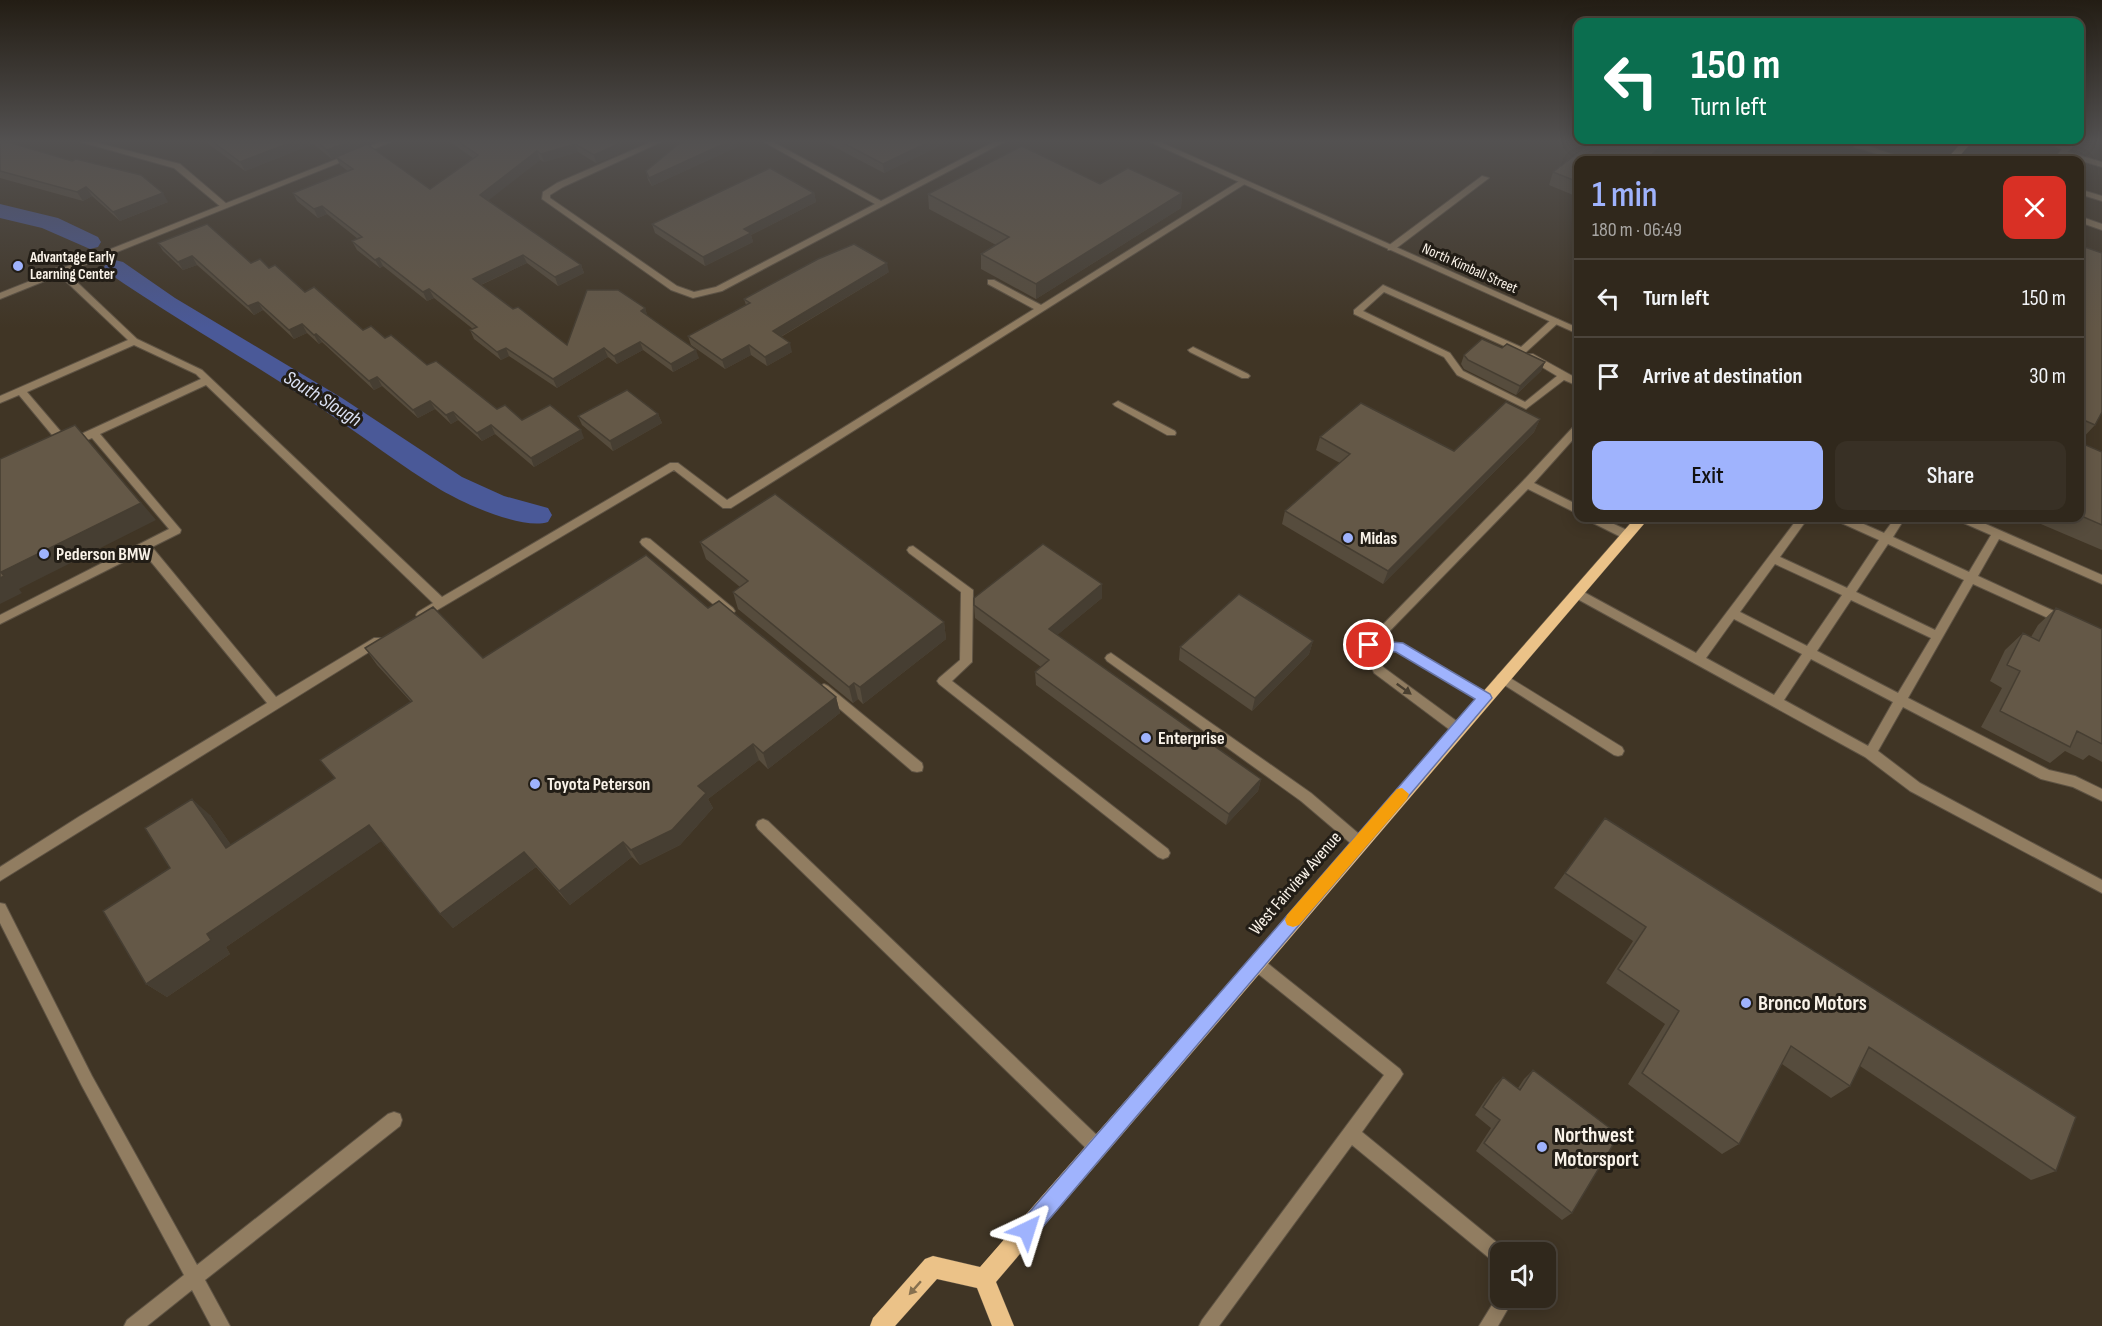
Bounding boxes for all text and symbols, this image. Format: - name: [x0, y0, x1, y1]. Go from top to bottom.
- text: 150 m: [1691, 40, 1780, 91]
- icon: left: [1592, 42, 1670, 120]
- text: Turn left: [1691, 91, 1767, 123]
- text: 1 min: [1592, 174, 1657, 217]
- button: close: [2003, 176, 2066, 239]
- text: 180 m · 06:49: [1592, 218, 1682, 242]
- street label: North Kimball Street: [1419, 239, 1521, 298]
- place label: Advantage Early Learning Center: [29, 248, 116, 284]
- marker: Advantage Early Learning Center: [11, 259, 25, 273]
- icon: left: [1592, 282, 1625, 315]
- text: Turn left: [1643, 285, 1709, 312]
- text: 150 m: [2022, 285, 2066, 312]
- icon: arrive: [1592, 360, 1625, 393]
- text: Arrive at destination: [1643, 363, 1802, 390]
- text: 30 m: [2029, 363, 2066, 390]
- water label: South Slough: [279, 366, 366, 432]
- button: Exit: [1592, 441, 1823, 510]
- button: Share: [1835, 441, 2066, 510]
- place label: Midas: [1360, 528, 1397, 549]
- marker: Midas: [1341, 531, 1355, 545]
- place label: Pederson BMW: [56, 544, 151, 565]
- marker: Pederson BMW: [37, 547, 51, 561]
- pin: [1343, 619, 1394, 670]
- icon: arrive: [1352, 628, 1385, 661]
- one-way arrow: [1395, 683, 1411, 695]
- place label: Enterprise: [1158, 728, 1225, 749]
- marker: Enterprise: [1139, 731, 1153, 745]
- place label: Toyota Peterson: [547, 774, 650, 795]
- marker: Toyota Peterson: [528, 777, 542, 791]
- street label: West Fairview Avenue: [1245, 827, 1346, 939]
- place label: Bronco Motors: [1758, 991, 1867, 1016]
- marker: Bronco Motors: [1739, 996, 1753, 1010]
- place label: Northwest Motorsport: [1554, 1123, 1639, 1172]
- marker: Northwest Motorsport: [1535, 1140, 1549, 1154]
- position arrow: [995, 1198, 1059, 1262]
- map controls: [1490, 1242, 1556, 1308]
- button: sound: [1490, 1242, 1556, 1308]
- one-way arrow: [909, 1280, 922, 1295]

